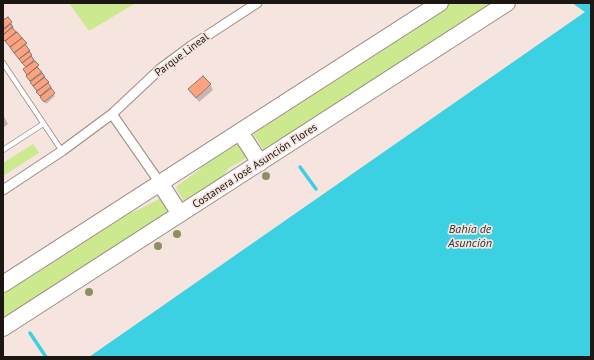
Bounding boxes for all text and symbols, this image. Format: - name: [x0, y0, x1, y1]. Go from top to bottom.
- street label: Parque Lineal: [152, 30, 212, 80]
- street label: Costanera José Asunción Flores: [190, 121, 320, 211]
- water label: Bahía de Asunción: [448, 223, 492, 251]

